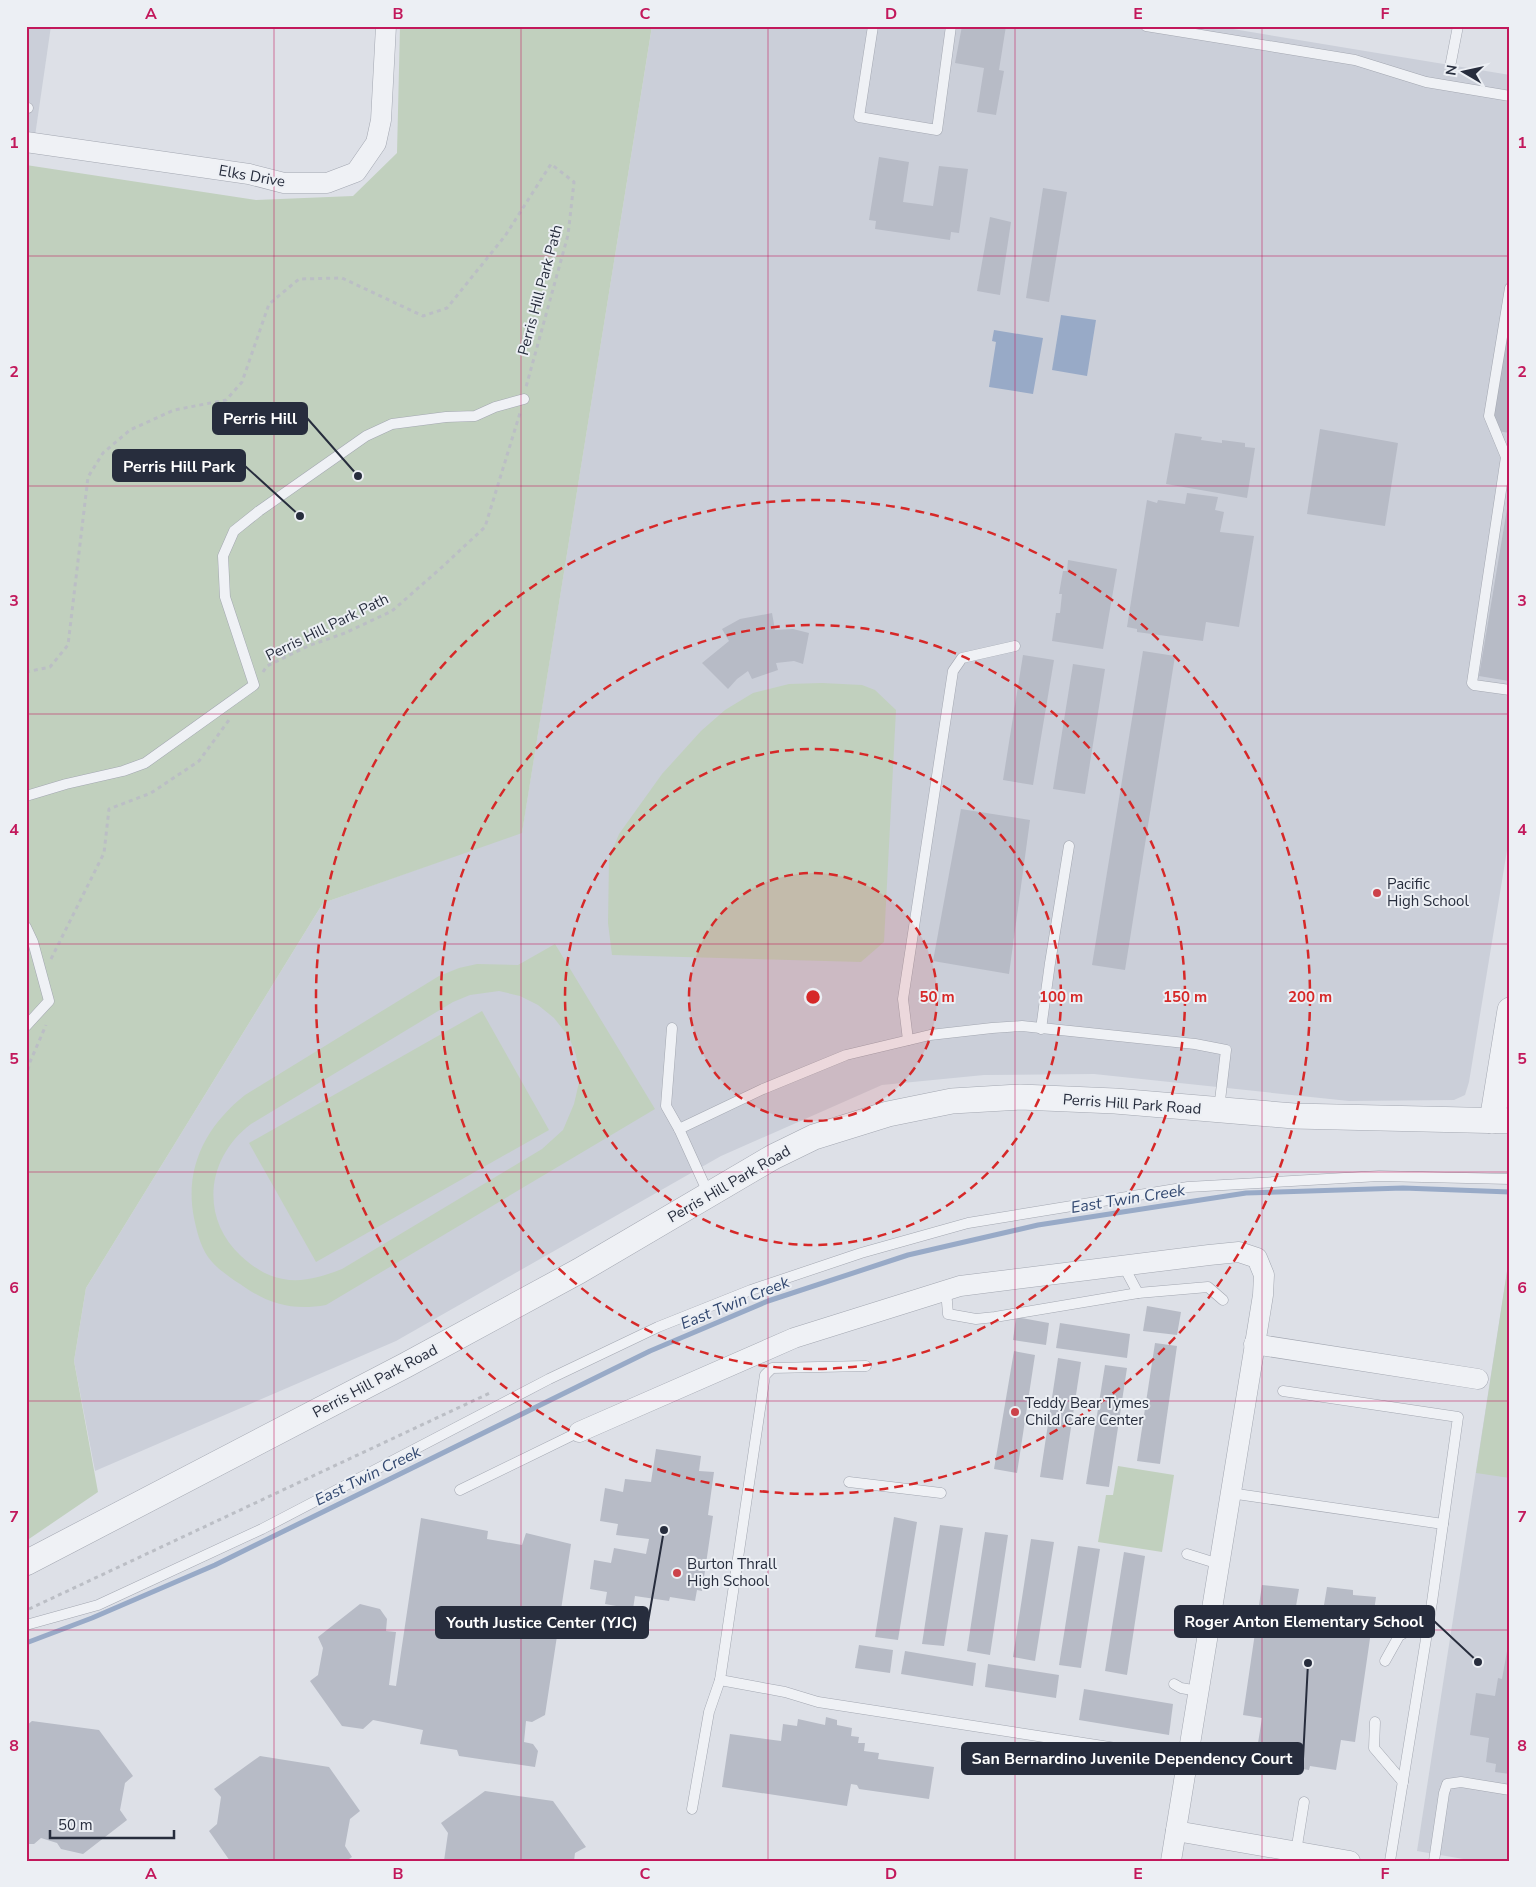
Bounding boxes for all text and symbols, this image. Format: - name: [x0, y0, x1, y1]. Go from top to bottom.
- text: A: [145, 3, 157, 25]
- text: B: [392, 3, 404, 25]
- text: C: [640, 3, 651, 25]
- text: D: [885, 3, 897, 25]
- text: E: [1133, 3, 1143, 25]
- text: F: [1381, 3, 1390, 25]
- north arrow: [1438, 48, 1488, 98]
- text: N: [1441, 63, 1462, 77]
- text: 1: [9, 132, 19, 154]
- text: 1: [1517, 132, 1527, 154]
- street label: Elks Drive: [217, 160, 287, 192]
- street label: Perris Hill Park Path: [513, 222, 567, 358]
- text: 2: [9, 361, 19, 383]
- text: 2: [1517, 361, 1527, 383]
- callout: Perris Hill: [213, 403, 307, 434]
- text: Perris Hill: [223, 408, 297, 430]
- callout: Perris Hill Park: [113, 450, 245, 481]
- text: Perris Hill Park: [123, 456, 235, 478]
- street label: Perris Hill Park Path: [262, 588, 392, 666]
- text: 3: [9, 590, 19, 612]
- text: 3: [1517, 590, 1527, 612]
- text: 4: [9, 819, 19, 841]
- text: 4: [1517, 819, 1527, 841]
- place label: Pacific High School: [1387, 874, 1469, 911]
- marker: Pacific High School: [1371, 887, 1383, 899]
- text: 50 m: [919, 987, 955, 1007]
- text: 100 m: [1039, 987, 1083, 1007]
- text: 150 m: [1163, 987, 1207, 1007]
- text: 200 m: [1288, 987, 1332, 1007]
- centre of rings: [804, 988, 822, 1006]
- text: 5: [9, 1048, 19, 1070]
- text: 5: [1517, 1048, 1527, 1070]
- street label: Perris Hill Park Road: [1062, 1089, 1202, 1119]
- street label: Perris Hill Park Road: [664, 1141, 794, 1227]
- water label: East Twin Creek: [1069, 1179, 1188, 1219]
- water label: East Twin Creek: [677, 1271, 794, 1335]
- text: 6: [9, 1277, 19, 1299]
- text: 6: [1517, 1277, 1527, 1299]
- street label: Perris Hill Park Road: [309, 1340, 441, 1422]
- place label: Teddy Bear Tymes Child Care Center: [1025, 1393, 1149, 1430]
- marker: Teddy Bear Tymes Child Care Center: [1009, 1406, 1021, 1418]
- water label: East Twin Creek: [311, 1440, 426, 1511]
- text: 7: [9, 1506, 19, 1528]
- text: 7: [1517, 1506, 1527, 1528]
- place label: Burton Thrall High School: [687, 1554, 777, 1591]
- marker: Burton Thrall High School: [671, 1567, 683, 1579]
- callout: Roger Anton Elementary School: [1175, 1606, 1434, 1637]
- callout: Youth Justice Center (YJC): [436, 1607, 648, 1638]
- text: Roger Anton Elementary School: [1184, 1611, 1424, 1633]
- text: Youth Justice Center (YJC): [445, 1612, 638, 1634]
- text: 8: [9, 1735, 19, 1757]
- text: 8: [1517, 1735, 1527, 1757]
- callout: San Bernardino Juvenile Dependency Court: [962, 1743, 1303, 1774]
- text: San Bernardino Juvenile Dependency Court: [972, 1748, 1293, 1770]
- scale bar: [50, 1807, 174, 1839]
- text: 50 m: [58, 1815, 93, 1835]
- text: A: [145, 1863, 157, 1885]
- text: B: [392, 1863, 404, 1885]
- text: C: [640, 1863, 651, 1885]
- text: D: [885, 1863, 897, 1885]
- text: E: [1133, 1863, 1143, 1885]
- text: F: [1381, 1863, 1390, 1885]

